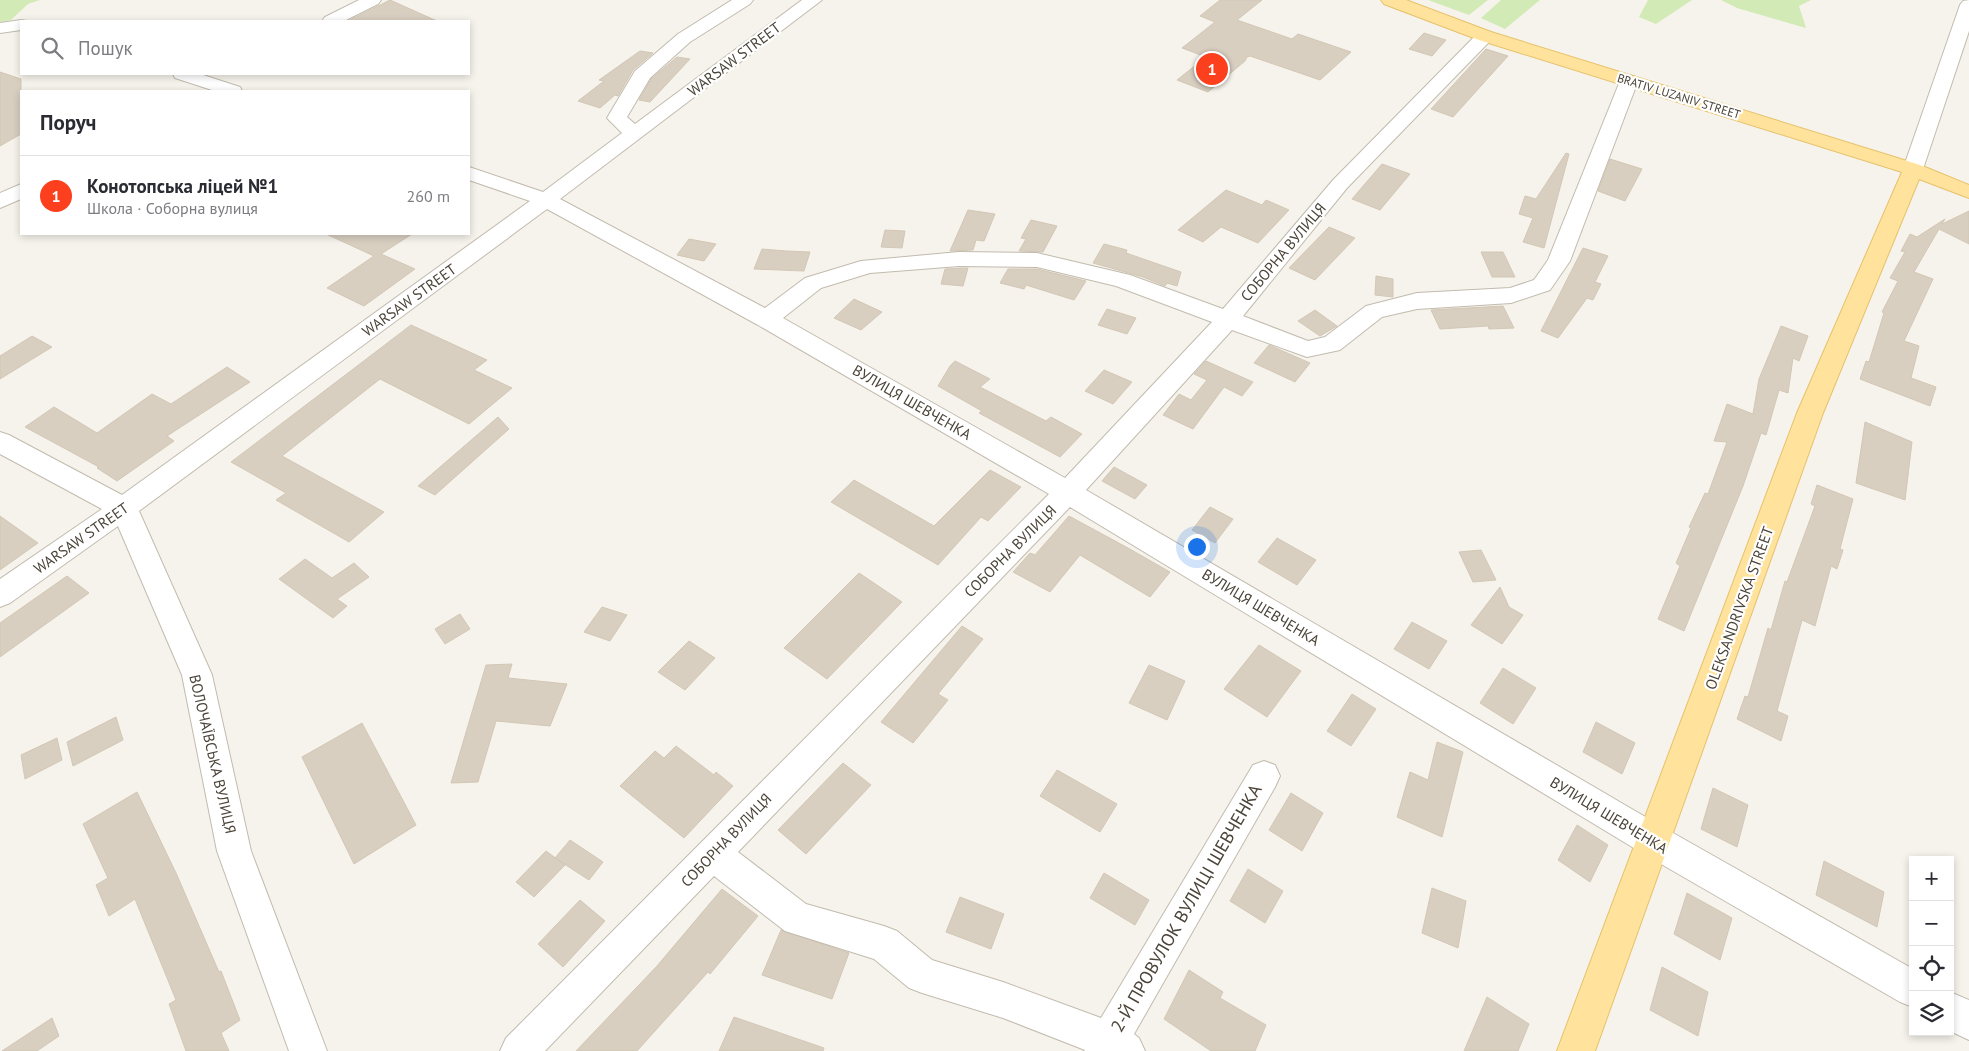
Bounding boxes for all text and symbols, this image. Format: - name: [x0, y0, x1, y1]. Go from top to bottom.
- street label: WARSAW STREET: [684, 17, 785, 100]
- search box: [20, 20, 470, 75]
- icon: search: [38, 34, 66, 62]
- text: Пошук: [78, 36, 133, 60]
- pin: 1: [1196, 50, 1228, 88]
- street label: BRATIV LUZANIV STREET: [1616, 70, 1743, 122]
- text: Поруч: [40, 109, 96, 136]
- text: Конотопська ліцей №1: [87, 174, 278, 198]
- text: 1: [51, 186, 61, 206]
- text: 260 m: [407, 186, 450, 206]
- text: Школа · Соборна вулиця: [87, 198, 258, 218]
- street label: СОБОРНА ВУЛИЦЯ: [1236, 199, 1330, 305]
- street label: WARSAW STREET: [358, 259, 460, 341]
- street label: ВУЛИЦЯ ШЕВЧЕНКА: [849, 360, 975, 444]
- street label: WARSAW STREET: [30, 498, 133, 578]
- street label: СОБОРНА ВУЛИЦЯ: [960, 501, 1060, 601]
- street label: OLEKSANDRIVSKA STREET: [1701, 523, 1778, 692]
- your location: [1184, 534, 1210, 560]
- street label: ВУЛИЦЯ ШЕВЧЕНКА: [1199, 564, 1324, 650]
- street label: ВОЛОЧАЇВСЬКА ВУЛИЦЯ: [185, 673, 241, 835]
- street label: ВУЛИЦЯ ШЕВЧЕНКА: [1547, 772, 1672, 858]
- street label: 2-Й ПРОВУЛОК ВУЛИЦІ ШЕВЧЕНКА: [1105, 780, 1267, 1036]
- street label: СОБОРНА ВУЛИЦЯ: [677, 789, 775, 891]
- map controls: [1909, 856, 1954, 1036]
- button: +: [1909, 856, 1954, 901]
- button: −: [1909, 901, 1954, 946]
- button: locate: [1909, 946, 1954, 991]
- button: layers: [1909, 991, 1954, 1036]

